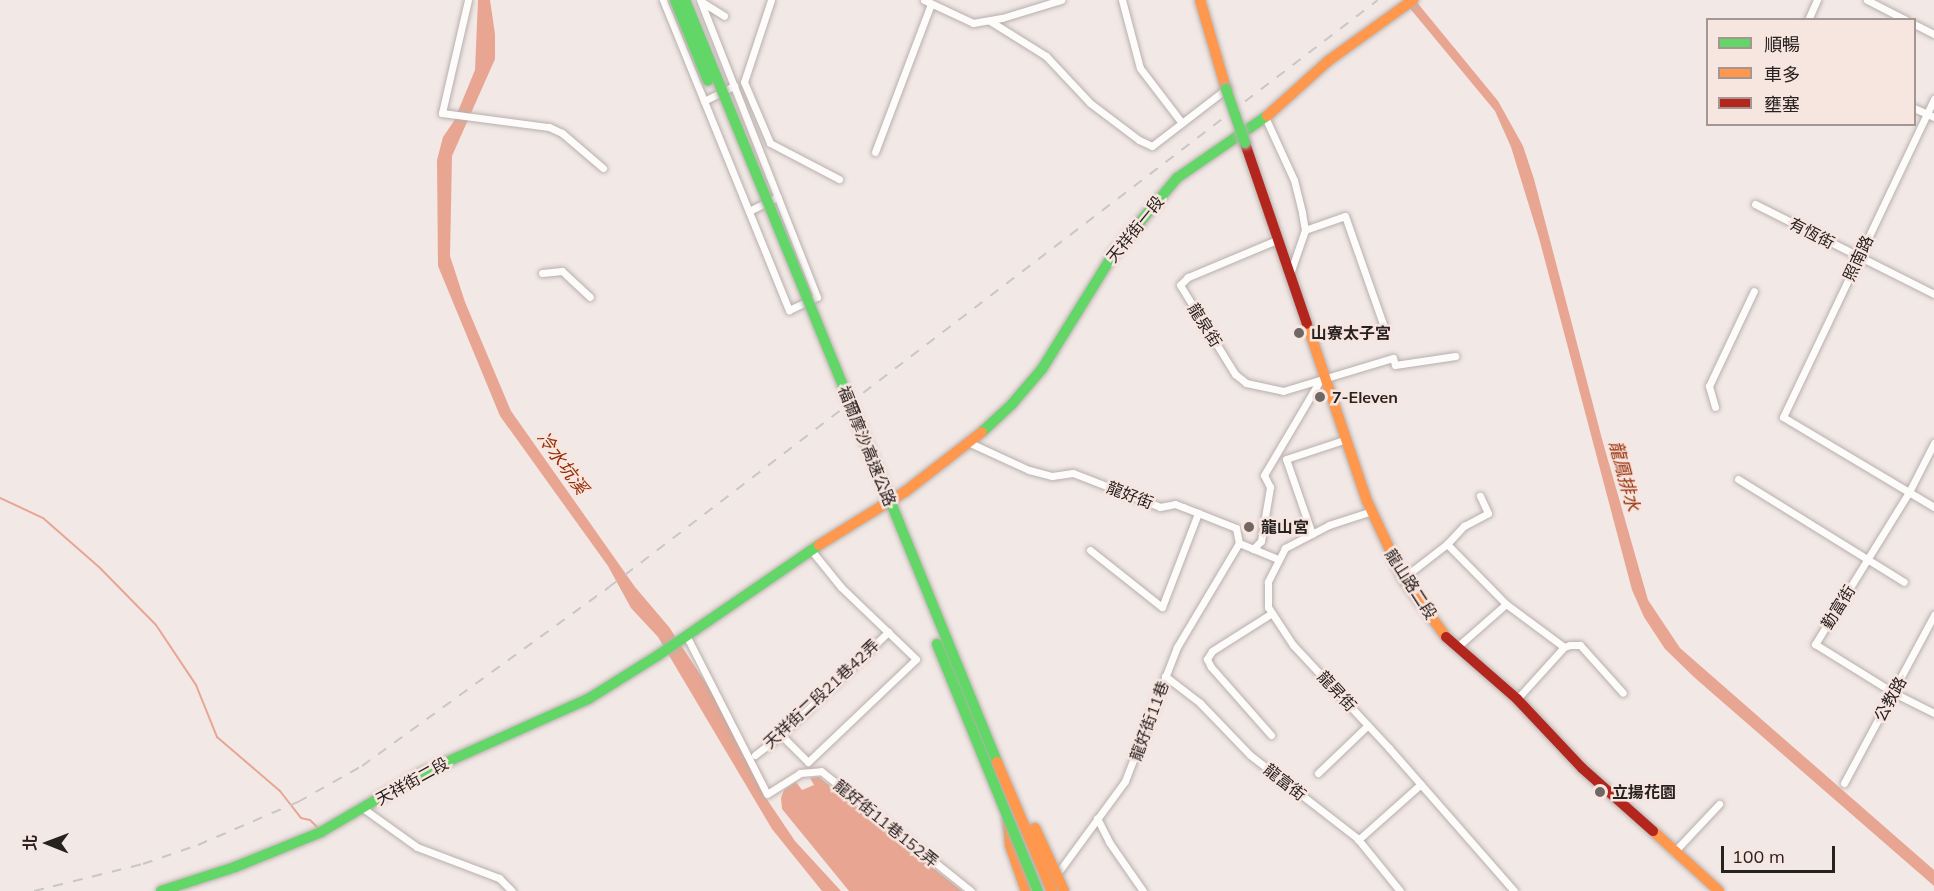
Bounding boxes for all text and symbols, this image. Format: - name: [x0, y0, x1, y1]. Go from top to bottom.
- legend: [1706, 18, 1916, 126]
- text: 順暢: [1764, 33, 1800, 56]
- text: 車多: [1764, 63, 1800, 86]
- text: 壅塞: [1764, 93, 1800, 116]
- street label: 天祥街一段: [1102, 192, 1168, 266]
- street label: 有恆街: [1786, 214, 1838, 252]
- street label: 照南路: [1839, 232, 1877, 284]
- street label: 龍泉街: [1184, 300, 1226, 350]
- place label: 山寮太子宮: [1311, 323, 1391, 343]
- marker: 山寮太子宮: [1292, 326, 1306, 340]
- street label: 福爾摩沙高速公路: [834, 383, 900, 509]
- place label: 7-Eleven: [1332, 387, 1398, 407]
- marker: 7-Eleven: [1313, 390, 1327, 404]
- water label: 冷水坑溪: [532, 428, 592, 498]
- water label: 龍鳳排水: [1604, 438, 1644, 514]
- street label: 龍好街: [1104, 477, 1156, 513]
- place label: 龍山宮: [1261, 517, 1309, 537]
- marker: 龍山宮: [1242, 520, 1256, 534]
- street label: 龍山路二段: [1381, 545, 1441, 623]
- street label: 勤富街: [1817, 582, 1859, 632]
- street label: 天祥街二段21巷42弄: [759, 636, 883, 752]
- street label: 龍昇街: [1314, 667, 1360, 715]
- street label: 公教路: [1870, 673, 1910, 725]
- street label: 龍好街11巷: [1126, 679, 1172, 763]
- street label: 天祥街二段: [372, 753, 452, 809]
- street label: 龍富街: [1260, 760, 1310, 804]
- street label: 龍好街11巷152弄: [830, 775, 942, 871]
- place label: 立揚花園: [1612, 782, 1676, 802]
- marker: 立揚花園: [1593, 785, 1607, 799]
- north arrow: [18, 813, 78, 873]
- scale bar: [1724, 834, 1838, 872]
- text: 北: [20, 835, 40, 851]
- text: 100 m: [1732, 845, 1785, 868]

